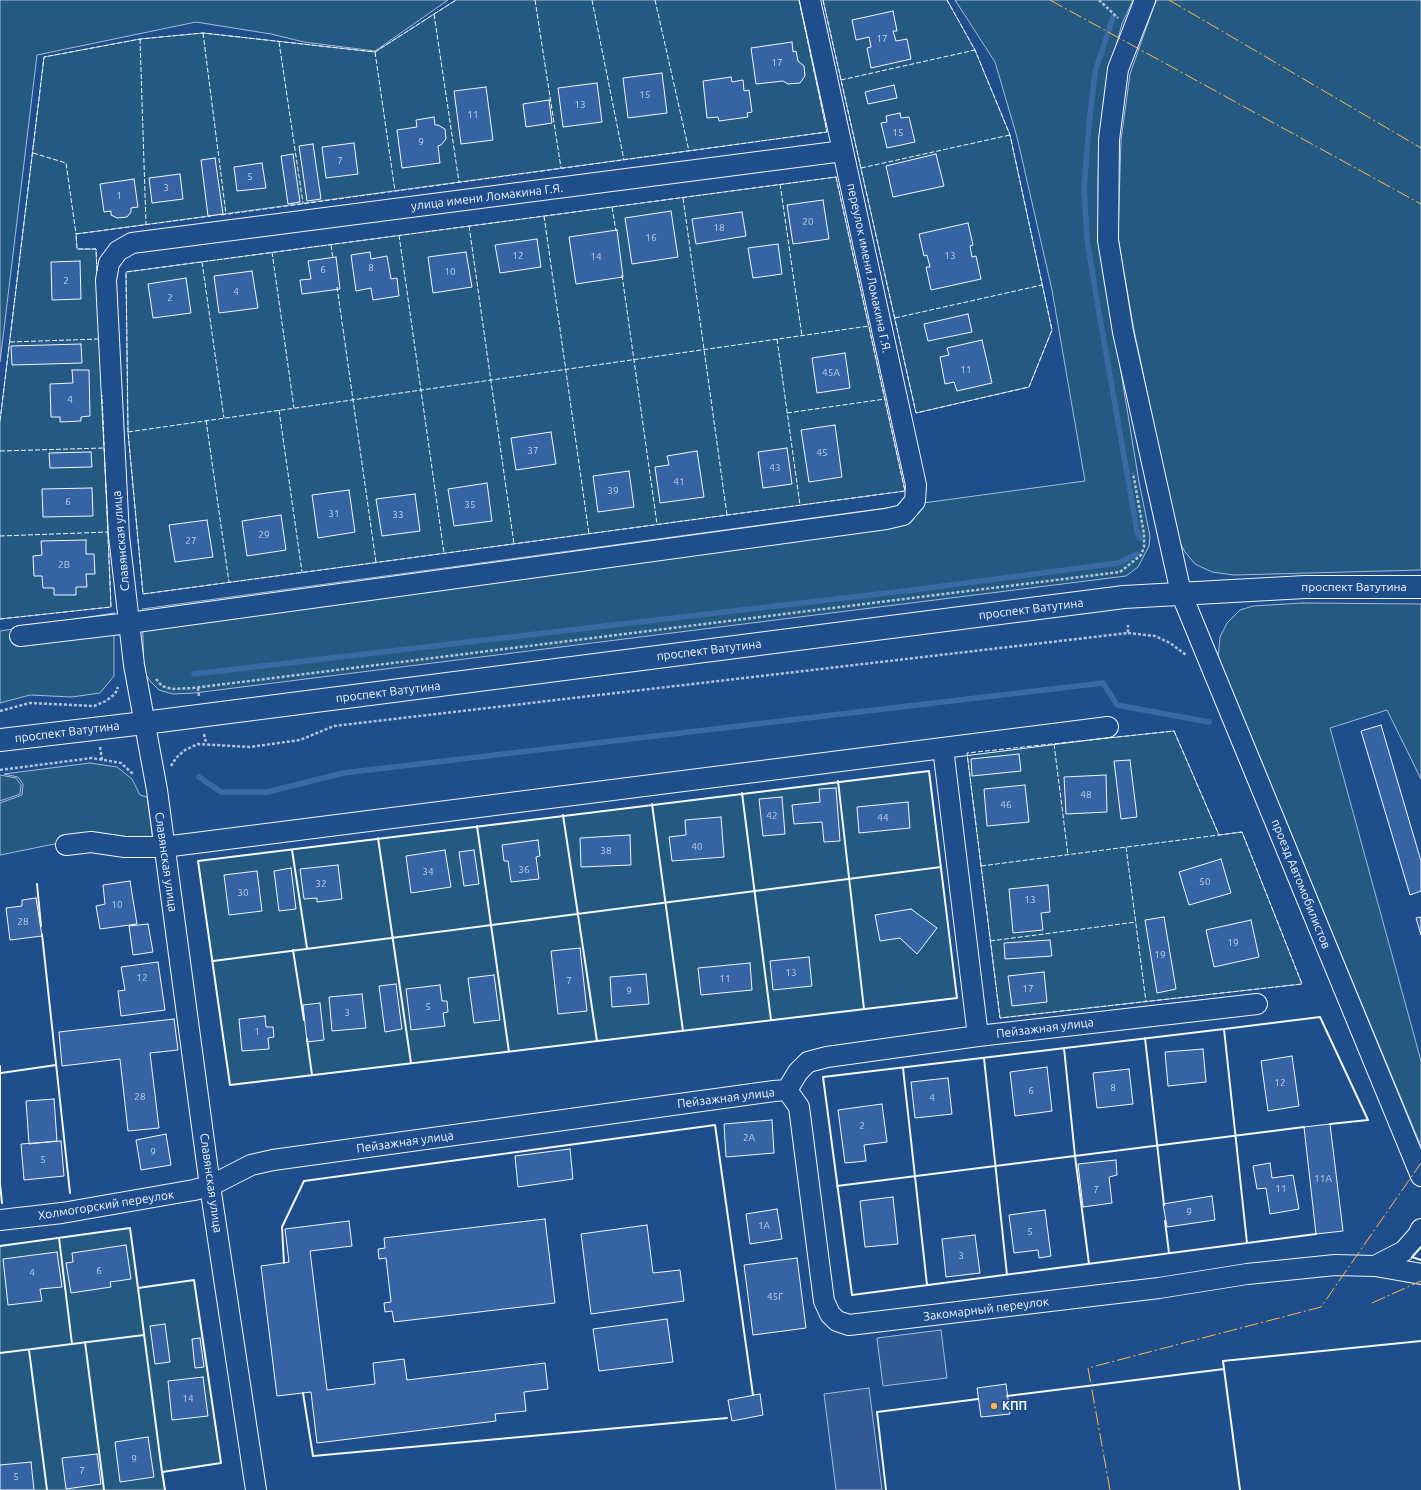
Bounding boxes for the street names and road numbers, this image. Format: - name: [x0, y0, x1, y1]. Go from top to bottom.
- street label: улица имени Ломакина Г.Я.: [410, 181, 564, 213]
- street label: переулок имени Ломакина Г.Я.: [844, 182, 894, 354]
- street label: Славянская улица: [109, 490, 133, 592]
- street label: проспект Ватутина: [1301, 580, 1407, 594]
- street label: проспект Ватутина: [978, 595, 1084, 623]
- street label: проспект Ватутина: [656, 636, 762, 664]
- street label: проспект Ватутина: [335, 678, 441, 706]
- street label: проспект Ватутина: [14, 718, 120, 746]
- street label: Славянская улица: [152, 811, 180, 913]
- street label: проезд Автомобилистов: [1268, 817, 1334, 951]
- street label: Пейзажная улица: [995, 1015, 1095, 1041]
- street label: Пейзажная улица: [676, 1085, 776, 1111]
- street label: Пейзажная улица: [355, 1128, 455, 1156]
- street label: Славянская улица: [197, 1132, 225, 1234]
- street label: Холмогорский переулок: [37, 1187, 175, 1223]
- street label: Закомарный переулок: [922, 1294, 1050, 1324]

